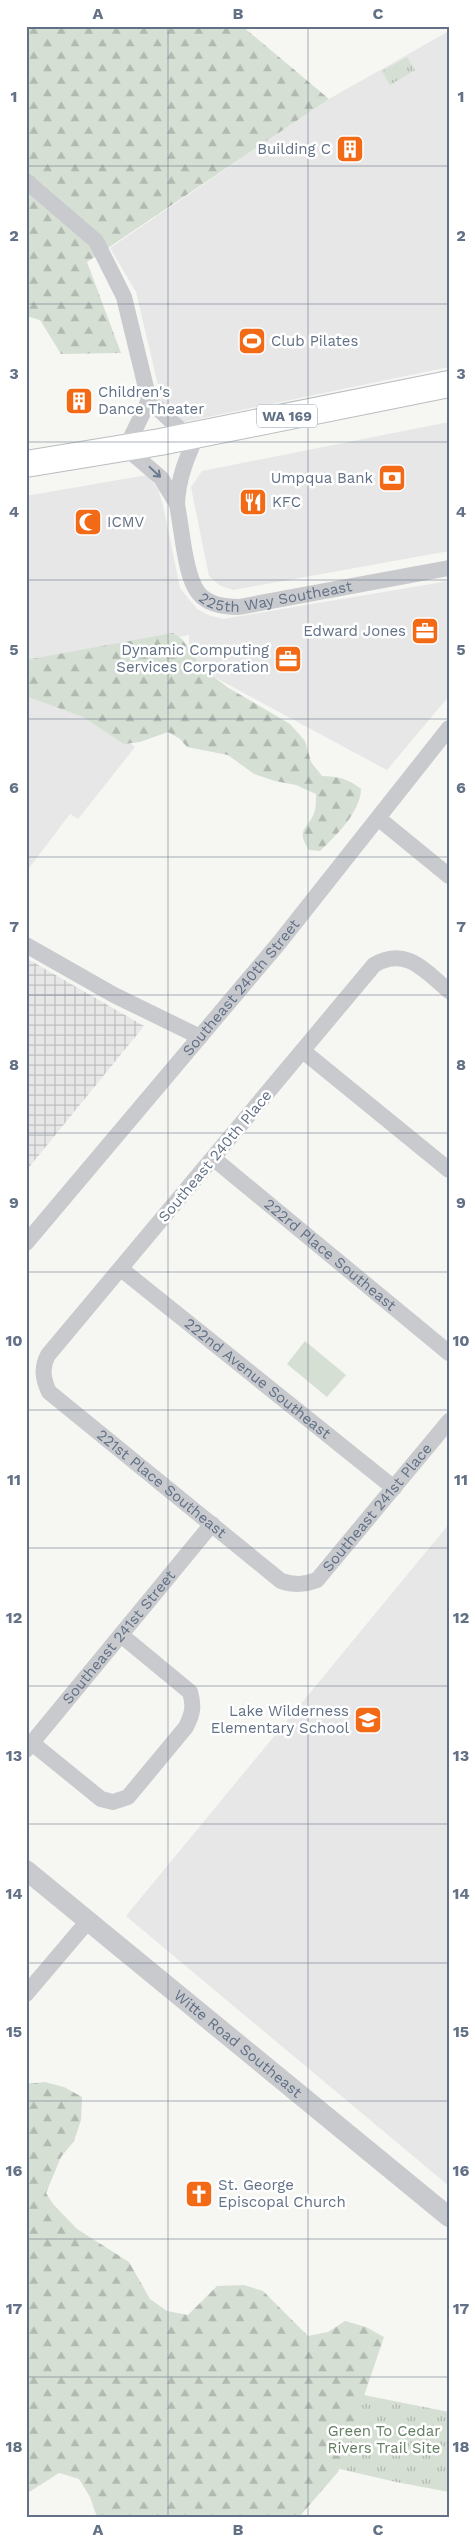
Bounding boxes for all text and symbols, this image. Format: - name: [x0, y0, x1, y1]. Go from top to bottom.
- text: A: [93, 4, 104, 23]
- text: B: [233, 4, 244, 23]
- text: C: [373, 4, 384, 23]
- text: 1: [11, 87, 17, 106]
- text: 1: [458, 87, 464, 106]
- building icon: Building C: [335, 134, 365, 164]
- place label: Building C: [257, 140, 331, 158]
- text: 2: [9, 226, 19, 245]
- text: 2: [456, 226, 466, 245]
- sports icon: Club Pilates: [237, 326, 267, 356]
- place label: Club Pilates: [271, 332, 359, 350]
- text: 3: [9, 364, 19, 383]
- text: 3: [456, 364, 466, 383]
- place label: Children's Dance Theater: [98, 383, 204, 418]
- building icon: Children's Dance Theater: [64, 386, 94, 416]
- road number: WA 169: [257, 404, 317, 428]
- bank icon: Umpqua Bank: [377, 463, 407, 493]
- one-way arrow: [149, 466, 162, 478]
- place label: Umpqua Bank: [271, 469, 373, 487]
- restaurant icon: KFC: [238, 487, 268, 517]
- place label: KFC: [272, 493, 301, 511]
- text: 4: [9, 502, 19, 521]
- text: 4: [456, 502, 466, 521]
- mosque icon: ICMV: [73, 507, 103, 537]
- place label: ICMV: [107, 513, 145, 531]
- street label: 225th Way Southeast: [195, 577, 354, 616]
- office icon: Edward Jones: [410, 616, 440, 646]
- place label: Edward Jones: [303, 622, 406, 640]
- text: 5: [9, 640, 19, 659]
- text: 5: [456, 640, 466, 659]
- place label: Dynamic Computing Services Corporation: [116, 641, 269, 676]
- office icon: Dynamic Computing Services Corporation: [273, 644, 303, 674]
- text: 6: [9, 778, 19, 797]
- text: 6: [456, 778, 466, 797]
- street label: Southeast 240th Street: [179, 915, 304, 1059]
- text: 7: [9, 917, 19, 936]
- text: 7: [456, 917, 466, 936]
- text: 8: [9, 1055, 19, 1074]
- text: 8: [456, 1055, 466, 1074]
- street label: Southeast 240th Place: [155, 1086, 275, 1226]
- text: 9: [9, 1193, 19, 1212]
- text: 9: [456, 1193, 466, 1212]
- street label: 222rd Place Southeast: [260, 1195, 400, 1315]
- street label: 222nd Avenue Southeast: [181, 1314, 335, 1443]
- text: 10: [5, 1331, 23, 1350]
- text: 10: [452, 1331, 470, 1350]
- street label: 221st Place Southeast: [93, 1426, 231, 1542]
- street label: Southeast 241st Place: [319, 1440, 436, 1575]
- text: 11: [7, 1470, 21, 1489]
- text: 11: [454, 1470, 468, 1489]
- street label: Southeast 241st Street: [59, 1566, 179, 1708]
- text: 12: [6, 1608, 22, 1627]
- text: 12: [453, 1608, 469, 1627]
- place label: Lake Wilderness Elementary School: [211, 1702, 349, 1737]
- school or university icon: Lake Wilderness Elementary School: [353, 1705, 383, 1735]
- text: 13: [6, 1746, 22, 1765]
- text: 13: [453, 1746, 469, 1765]
- text: 14: [5, 1884, 23, 1903]
- text: 14: [452, 1884, 470, 1903]
- street label: Witte Road Southeast: [170, 1986, 306, 2102]
- text: 15: [6, 2022, 22, 2041]
- text: 15: [453, 2022, 469, 2041]
- text: 16: [6, 2161, 23, 2180]
- text: 16: [453, 2161, 470, 2180]
- place label: St. George Episcopal Church: [218, 2176, 346, 2211]
- church icon: St. George Episcopal Church: [184, 2179, 214, 2209]
- text: 17: [6, 2299, 23, 2318]
- text: 17: [453, 2299, 470, 2318]
- park label: Green To Cedar Rivers Trail Site: [328, 2422, 440, 2457]
- text: 18: [6, 2437, 22, 2456]
- text: 18: [453, 2437, 469, 2456]
- text: A: [93, 2520, 104, 2539]
- text: B: [233, 2520, 244, 2539]
- text: C: [373, 2520, 384, 2539]

